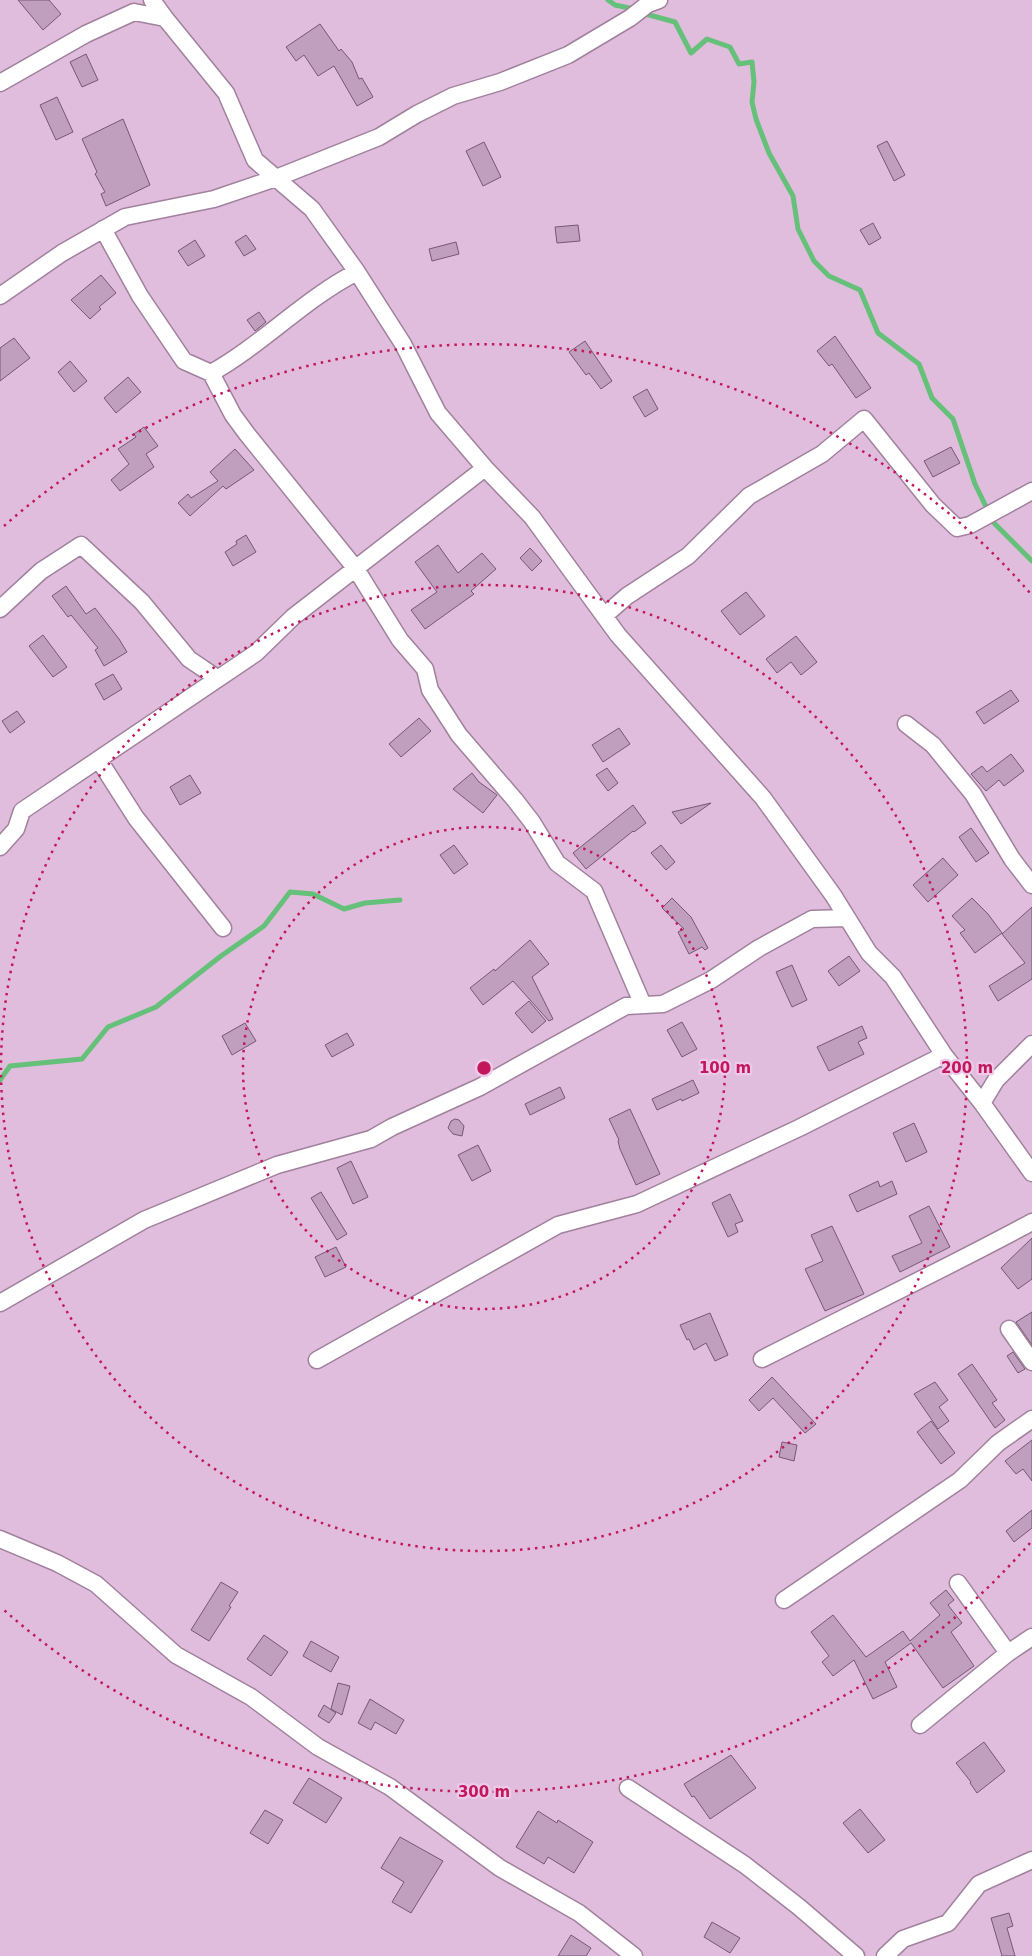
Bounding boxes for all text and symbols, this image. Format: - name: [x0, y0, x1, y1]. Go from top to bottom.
- centre of rings: [475, 1059, 493, 1077]
- text: 100 m: [699, 1059, 751, 1077]
- text: 200 m: [941, 1059, 993, 1077]
- text: 300 m: [458, 1783, 510, 1801]

